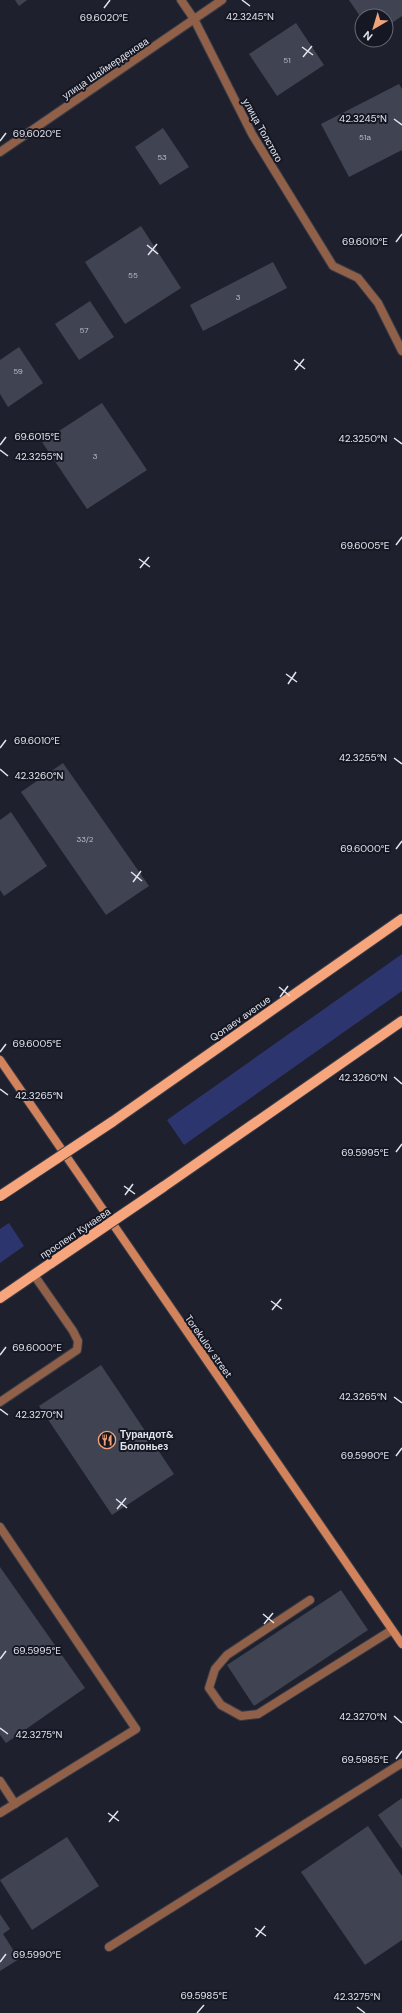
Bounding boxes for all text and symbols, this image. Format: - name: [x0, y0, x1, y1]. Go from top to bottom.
- north arrow: [354, 8, 394, 48]
- text: 42.3245°N: [226, 10, 274, 23]
- text: 69.6020°E: [80, 11, 129, 24]
- text: N: [360, 28, 375, 44]
- street label: улица Шаймерденова: [60, 34, 151, 102]
- house number: 51: [283, 55, 291, 65]
- street label: улица Толстого: [240, 96, 286, 165]
- text: 42.3245°N: [339, 112, 387, 125]
- text: 69.6020°E: [13, 127, 62, 140]
- house number: 51а: [359, 132, 371, 142]
- house number: 53: [157, 152, 167, 162]
- text: 69.6010°E: [342, 235, 388, 248]
- house number: 55: [128, 270, 138, 280]
- house number: 3: [236, 292, 241, 302]
- house number: 57: [79, 325, 89, 335]
- house number: 59: [13, 366, 23, 376]
- text: 69.6015°E: [14, 430, 60, 443]
- text: 42.3250°N: [339, 432, 387, 445]
- text: 42.3255°N: [15, 450, 63, 463]
- house number: 3: [93, 451, 98, 461]
- text: 69.6005°E: [341, 539, 390, 552]
- text: 69.6010°E: [14, 734, 60, 747]
- text: 42.3255°N: [339, 751, 387, 764]
- text: 42.3260°N: [15, 769, 64, 782]
- house number: 33/2: [77, 834, 94, 844]
- text: 69.6000°E: [340, 842, 390, 855]
- street label: Qonaev avenue: [207, 992, 273, 1044]
- text: 69.6005°E: [13, 1037, 62, 1050]
- text: 42.3260°N: [339, 1071, 388, 1084]
- text: 42.3265°N: [15, 1089, 63, 1102]
- text: 69.5995°E: [341, 1146, 389, 1159]
- street label: проспект Кунаева: [37, 1205, 113, 1262]
- street label: Torekulov street: [182, 1312, 235, 1380]
- text: 69.6000°E: [12, 1341, 62, 1354]
- text: 42.3265°N: [339, 1390, 387, 1403]
- text: 42.3270°N: [15, 1408, 63, 1421]
- place label: Турандот& Болоньез: [120, 1428, 174, 1453]
- restaurant icon: Турандот& Болоньез: [97, 1430, 117, 1450]
- text: 69.5990°E: [341, 1449, 390, 1462]
- text: 69.5995°E: [13, 1644, 61, 1657]
- text: 42.3270°N: [339, 1710, 387, 1723]
- text: 42.3275°N: [16, 1728, 62, 1741]
- text: 69.5985°E: [341, 1753, 389, 1766]
- text: 69.5990°E: [13, 1948, 62, 1961]
- text: 69.5985°E: [180, 1989, 228, 2002]
- text: 42.3275°N: [334, 1990, 380, 2003]

